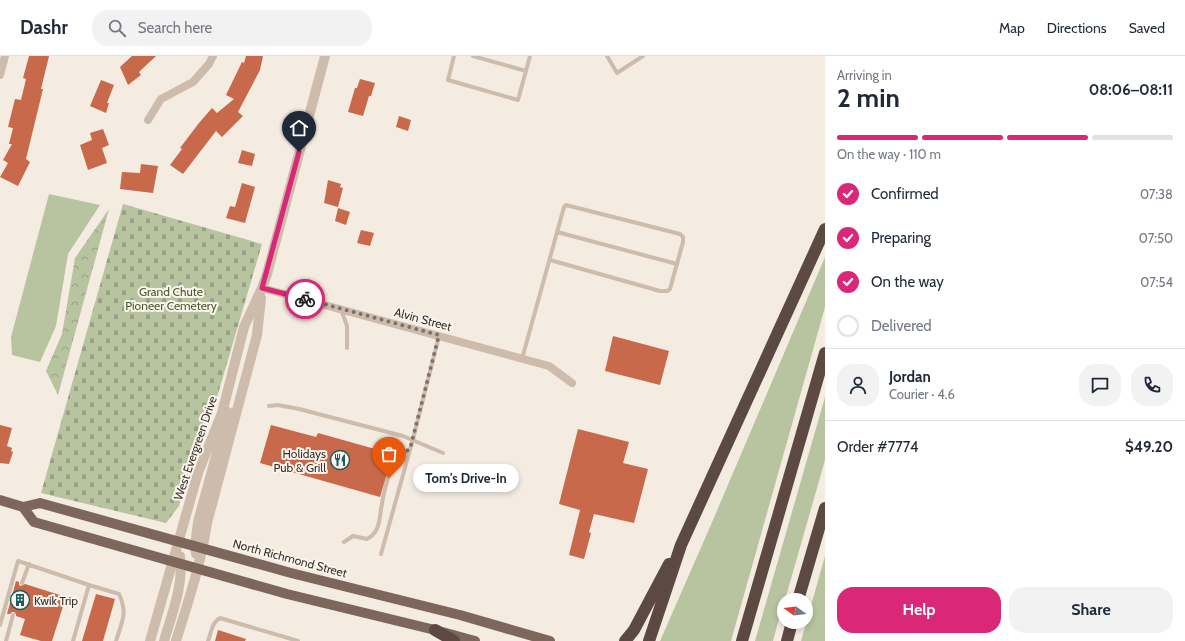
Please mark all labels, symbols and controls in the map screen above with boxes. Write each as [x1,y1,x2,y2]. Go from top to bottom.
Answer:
search box [92,10,372,46]
text: Dashr [20,16,68,39]
icon: search [106,17,128,39]
text: Search here [138,19,212,37]
text: Map [999,19,1025,37]
text: Directions [1047,19,1107,37]
text: Saved [1129,19,1165,37]
text: Arriving in [837,67,892,83]
text: 08:06–08:11 [1089,81,1173,99]
text: 2 min [837,82,900,114]
pin [282,111,316,152]
icon: home [288,117,310,139]
text: On the way · 110 m [837,146,941,162]
icon: check [837,183,859,205]
text: Confirmed [871,185,939,203]
text: 07:38 [1140,186,1173,202]
icon: check [837,227,859,249]
text: Preparing [871,229,931,247]
text: 07:50 [1139,230,1173,246]
icon: check [837,271,859,293]
text: On the way [871,273,944,291]
text: 07:54 [1140,274,1173,290]
courier [285,279,325,319]
park label: Grand Chute Pioneer Cemetery [125,284,217,313]
icon: bike [294,288,316,310]
street label: Alvin Street [393,304,453,334]
text: Delivered [871,317,932,335]
button: person [837,364,879,406]
button: chat [1079,364,1121,406]
button: phone [1131,364,1173,406]
text: Jordan [889,368,931,386]
text: Courier · 4.6 [889,386,955,402]
street label: West Evergreen Drive [170,394,220,502]
pin [372,437,406,478]
text: Order #7774 [837,438,918,456]
text: $49.20 [1125,438,1173,456]
icon: bag [378,443,400,465]
place label: Holidays Pub & Grill [274,446,326,475]
restaurant icon: Holidays Pub & Grill [329,449,351,471]
callout: Tom's Drive-In [413,464,519,492]
text: Tom's Drive-In [425,470,507,486]
street label: North Richmond Street [231,536,349,580]
button: Help [837,587,1001,633]
button: Share [1009,587,1173,633]
building icon: Kwik Trip [9,589,31,611]
place label: Kwik Trip [34,593,78,608]
north arrow [777,593,813,629]
map controls [777,593,813,629]

